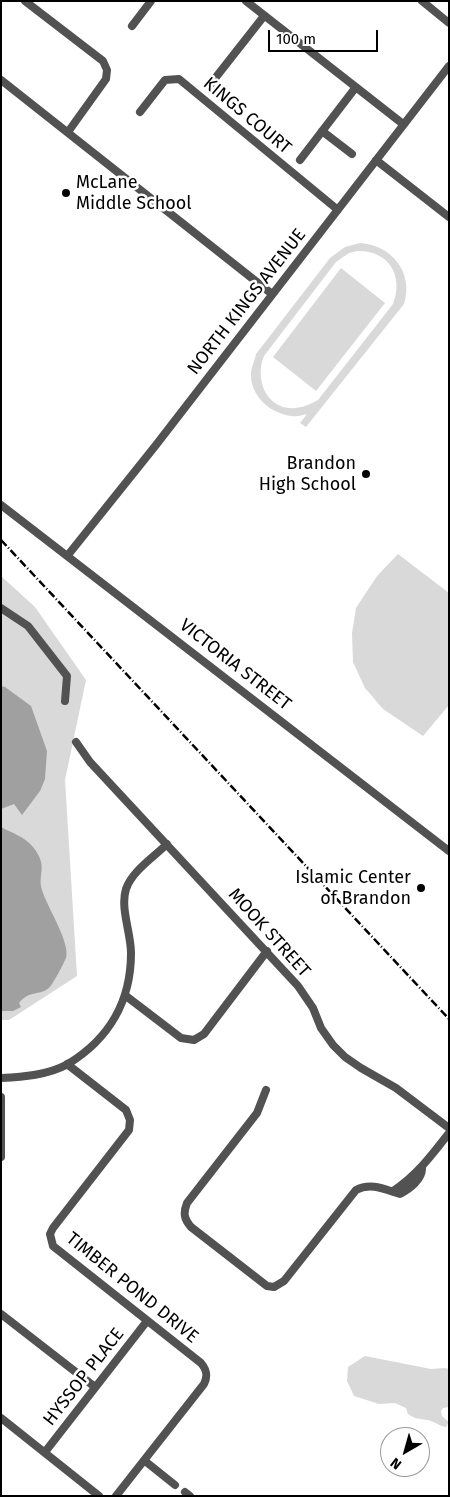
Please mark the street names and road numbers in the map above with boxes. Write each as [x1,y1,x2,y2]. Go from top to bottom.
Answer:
street label: KINGS COURT [199,73,295,159]
street label: NORTH KINGS AVENUE [183,225,311,379]
street label: VICTORIA STREET [175,615,295,715]
street label: MOOK STREET [223,884,315,982]
street label: TIMBER POND DRIVE [62,1228,202,1348]
street label: HYSSOP PLACE [39,1324,129,1430]

